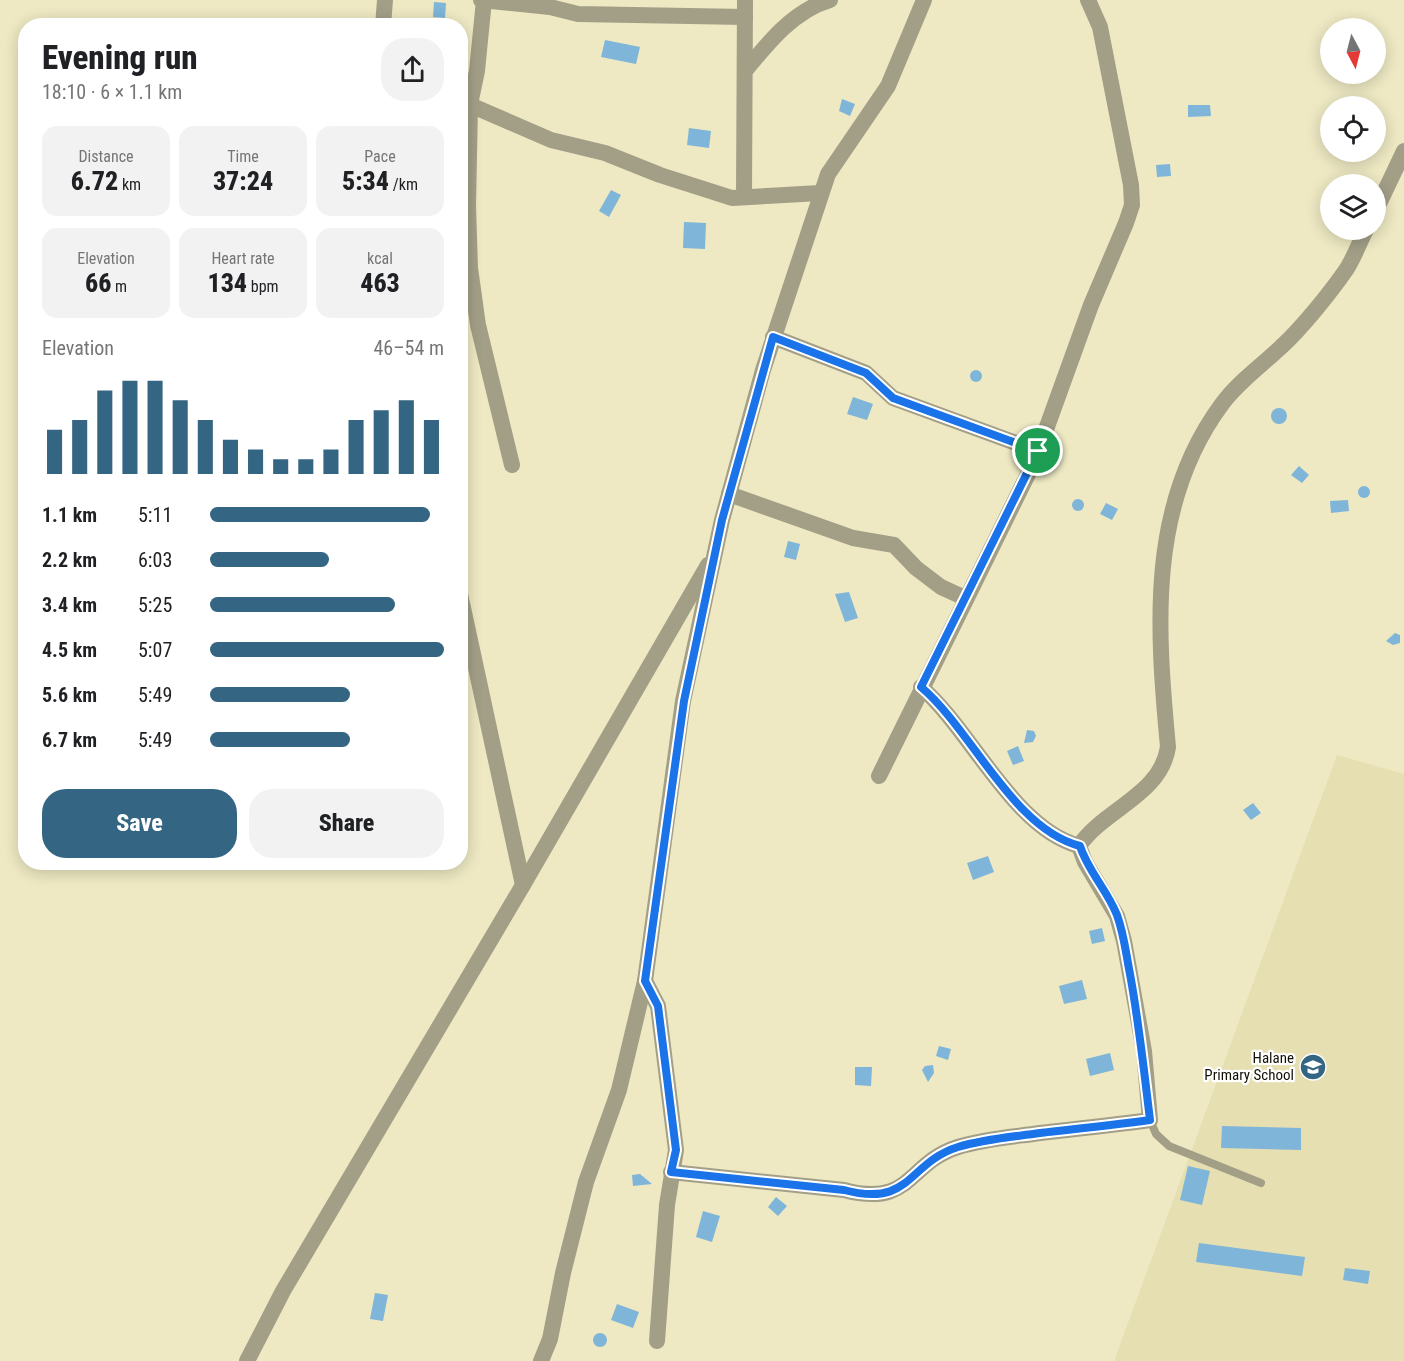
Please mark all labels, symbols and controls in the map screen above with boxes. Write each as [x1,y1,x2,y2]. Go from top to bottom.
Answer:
north arrow [1320,18,1386,84]
map controls [1320,18,1386,240]
text: Evening run [42,38,198,77]
button: share [381,38,444,101]
text: 18:10 · 6 × 1.1 km [42,80,182,104]
button: locate [1320,96,1386,162]
text: Distance [78,147,134,166]
text: Time [227,147,259,166]
text: Pace [364,147,396,166]
text: 6.72 [71,166,118,196]
text: 37:24 [213,166,273,196]
text: 5:34 [342,166,389,196]
button: layers [1320,174,1386,240]
text: km [118,175,141,194]
text: /km [389,175,418,194]
text: Elevation [77,249,135,268]
text: Heart rate [211,249,275,268]
text: kcal [367,249,393,268]
text: 66 [85,268,111,298]
text: 134 [207,268,247,298]
text: 463 [360,268,400,298]
text: m [111,277,127,296]
text: bpm [247,277,279,296]
text: Elevation [42,336,114,360]
text: 46–54 m [373,336,444,360]
pin [1012,425,1063,476]
icon: arrive [1021,434,1054,467]
text: 1.1 km [42,503,97,527]
text: 5:11 [138,503,172,527]
text: 2.2 km [42,548,97,572]
text: 6:03 [138,548,172,572]
text: 3.4 km [42,593,97,617]
text: 5:25 [138,593,172,617]
text: 4.5 km [42,638,97,662]
text: 5:07 [138,638,172,662]
text: 5.6 km [42,683,97,707]
text: 5:49 [138,683,172,707]
text: 6.7 km [42,728,97,752]
text: 5:49 [138,728,172,752]
button: Save [42,789,237,858]
button: Share [249,789,444,858]
place label: Halane Primary School [1204,1049,1294,1084]
school or university icon: Halane Primary School [1298,1052,1328,1082]

